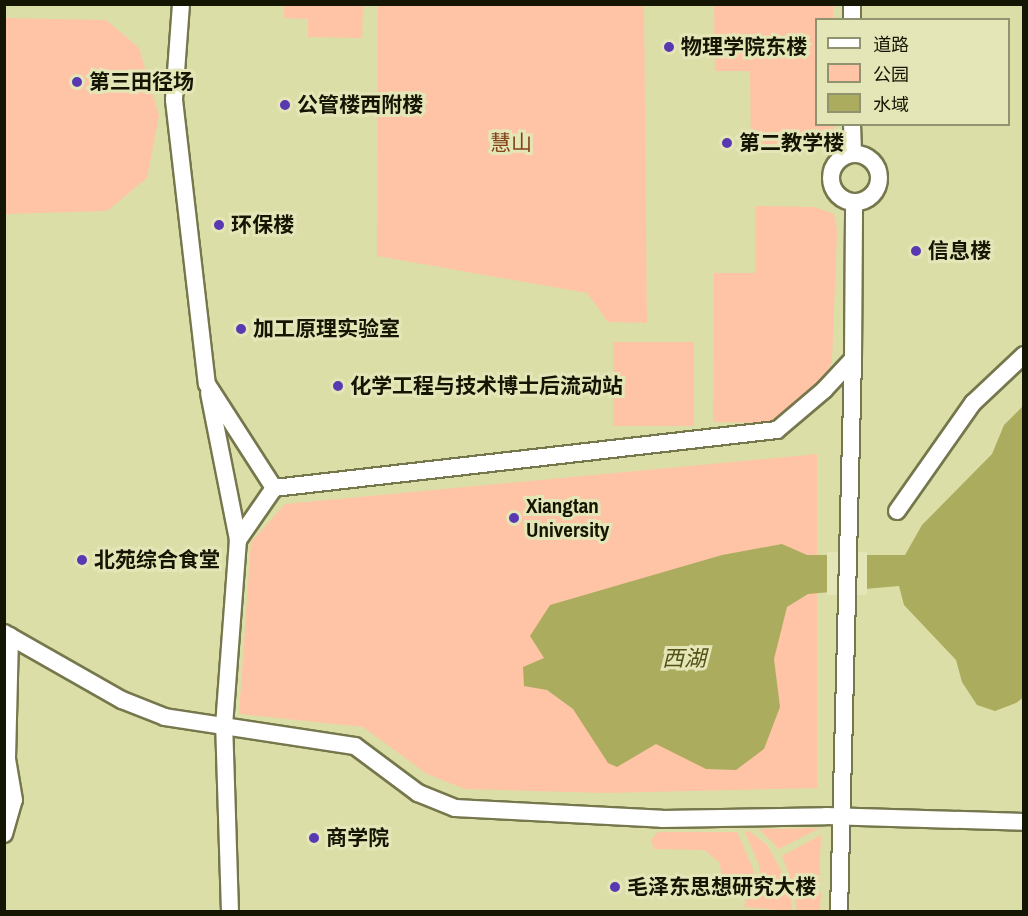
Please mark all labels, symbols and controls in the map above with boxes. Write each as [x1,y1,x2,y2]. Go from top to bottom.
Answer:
legend [815,18,1010,126]
text: 道路 [873,32,909,57]
place label: 物理学院东楼 [681,34,807,60]
marker: 物理学院东楼 [662,40,676,54]
text: 公园 [873,62,909,87]
place label: 第三田径场 [89,69,194,95]
marker: 第三田径场 [70,75,84,89]
place label: 公管楼西附楼 [297,92,423,118]
text: 水域 [873,92,909,117]
marker: 公管楼西附楼 [278,98,292,112]
park label: 慧山 [490,130,532,156]
place label: 第二教学楼 [739,130,844,156]
marker: 第二教学楼 [720,136,734,150]
place label: 环保楼 [231,212,294,238]
marker: 环保楼 [212,218,226,232]
place label: 信息楼 [928,238,991,264]
marker: 信息楼 [909,244,923,258]
place label: 加工原理实验室 [253,316,400,342]
marker: 加工原理实验室 [234,322,248,336]
place label: 化学工程与技术博士后流动站 [350,373,623,399]
marker: 化学工程与技术博士后流动站 [331,379,345,393]
place label: Xiangtan University [526,493,609,543]
marker: Xiangtan University [507,511,521,525]
place label: 北苑综合食堂 [94,547,220,573]
marker: 北苑综合食堂 [75,553,89,567]
water label: 西湖 [662,646,706,672]
place label: 商学院 [326,825,389,851]
marker: 商学院 [307,831,321,845]
place label: 毛泽东思想研究大楼 [627,874,816,900]
marker: 毛泽东思想研究大楼 [608,880,622,894]

